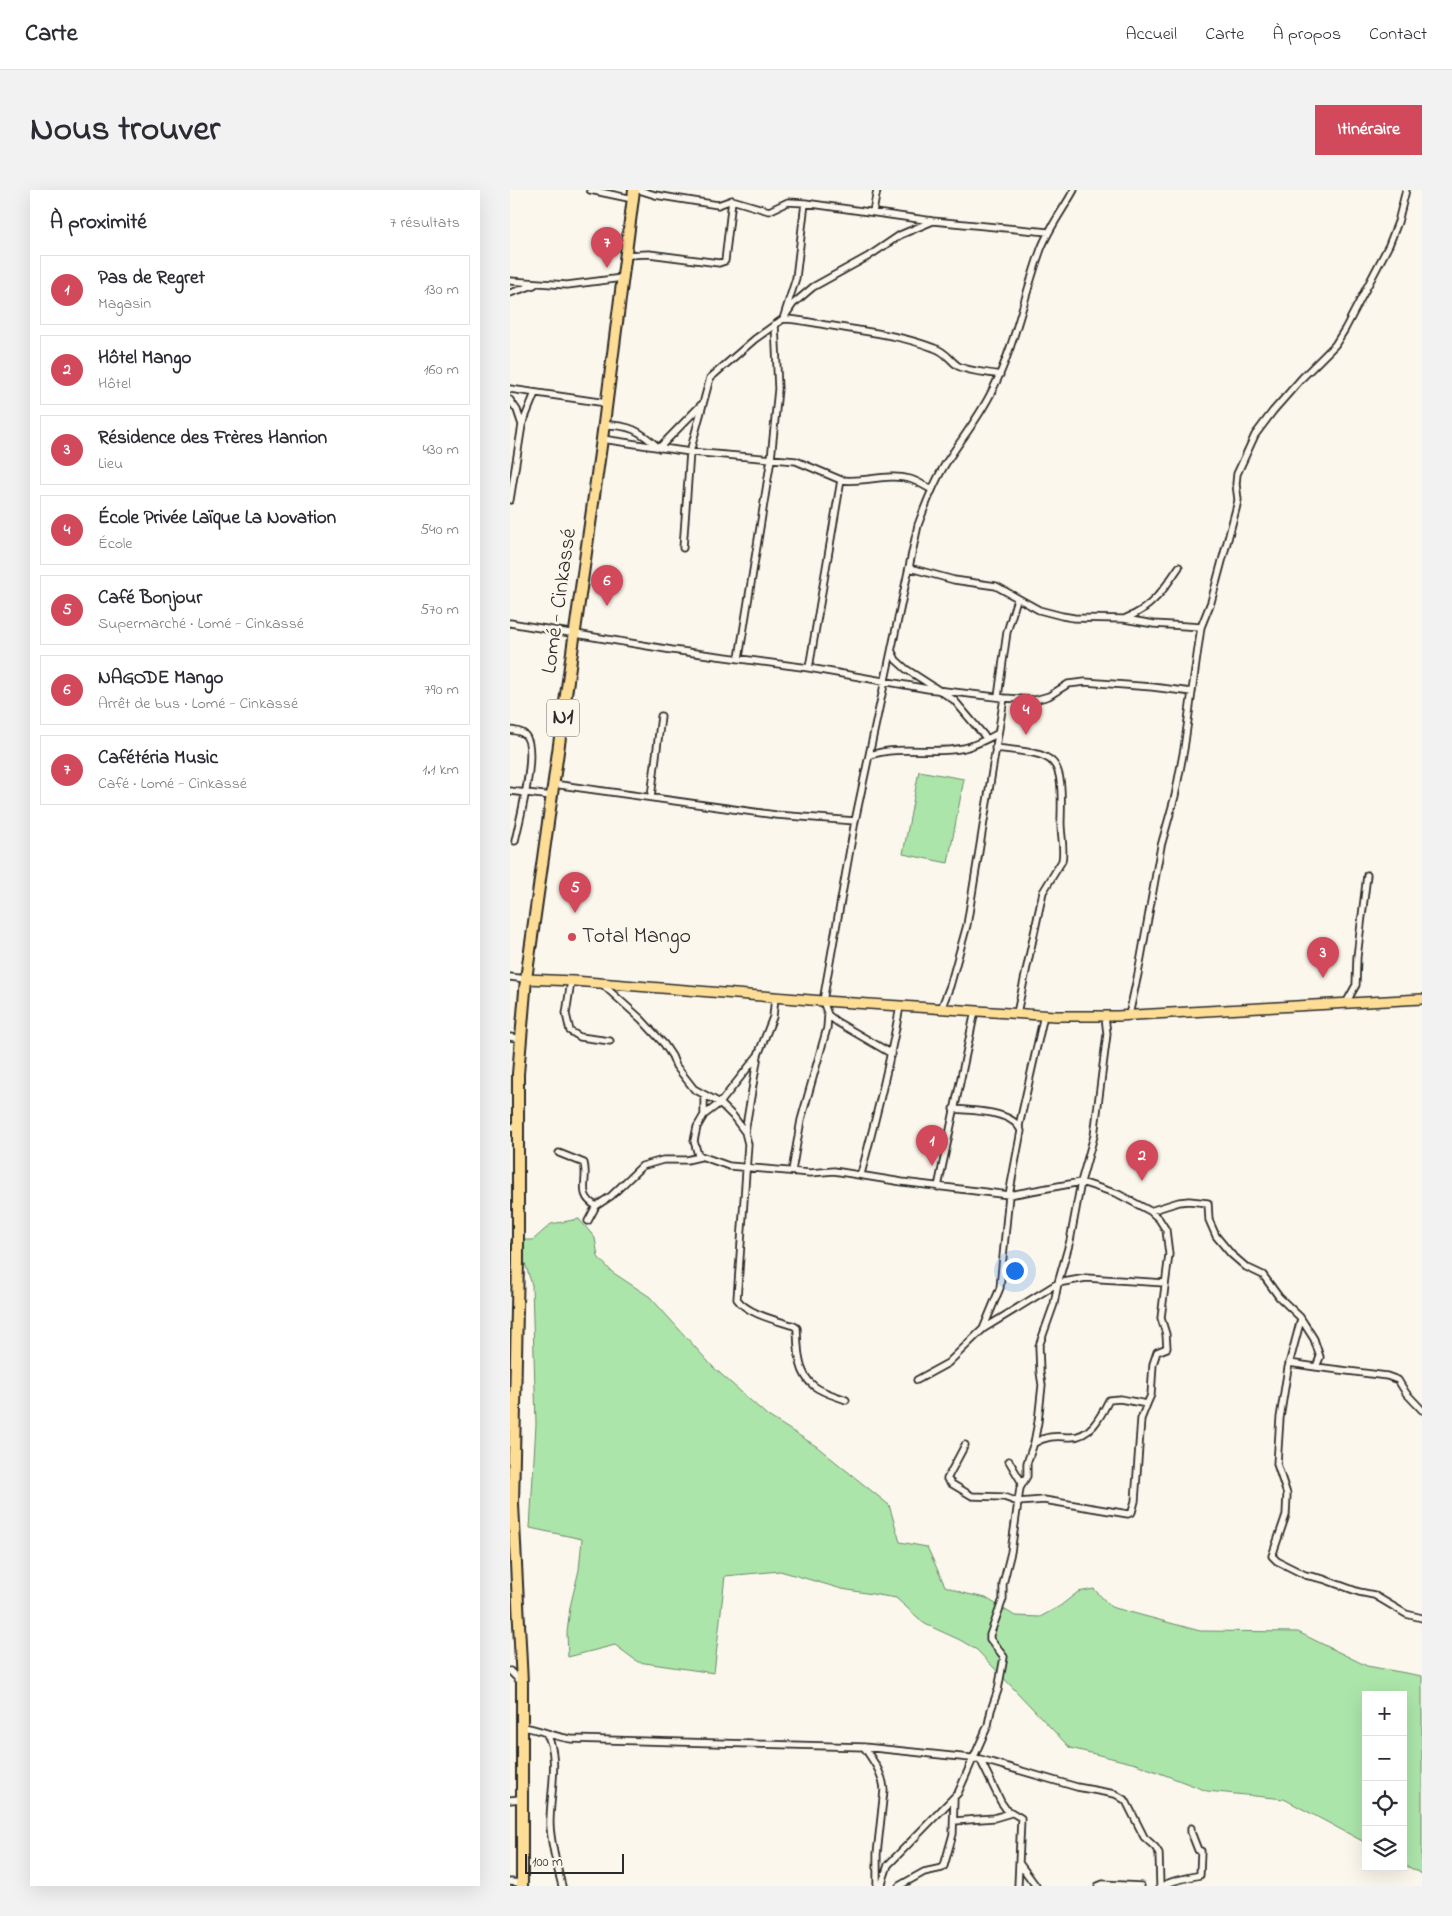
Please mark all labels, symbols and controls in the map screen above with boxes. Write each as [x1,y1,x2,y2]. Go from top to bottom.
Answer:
text: Carte [25,17,77,52]
text: Accueil [1125,22,1177,48]
text: Carte [1205,22,1244,48]
text: À propos [1272,22,1341,48]
text: Contact [1369,22,1427,48]
text: Nous trouver [30,105,220,156]
button: Itinéraire [1315,105,1422,155]
text: À proximité [50,208,147,238]
text: 7 résultats [390,211,460,235]
pin: 7 [591,227,623,268]
text: Pas de Regret [98,265,205,292]
text: 1 [64,278,70,302]
text: 130 m [424,278,459,302]
text: Magasin [98,292,151,316]
text: Hôtel Mango [98,345,191,372]
text: 2 [63,358,71,382]
text: 160 m [424,358,459,382]
text: Hôtel [98,372,131,396]
text: Résidence des Frères Hanrion [98,425,327,452]
text: 3 [64,438,70,462]
text: 430 m [422,438,459,462]
text: Lieu [98,452,123,476]
text: École Privée Laïque La Novation [98,505,336,532]
text: 4 [64,518,70,542]
text: 540 m [420,518,459,542]
street label: Lomé - Cinkassé [534,526,586,676]
text: École [98,532,133,556]
pin: 6 [591,565,623,606]
text: Café Bonjour [98,585,202,612]
text: 5 [62,598,72,622]
text: 570 m [420,598,459,622]
text: Supermarché · Lomé - Cinkassé [98,612,304,636]
text: NAGODE Mango [98,665,224,692]
text: 6 [63,678,71,702]
text: 790 m [424,678,459,702]
text: Arrêt de bus · Lomé - Cinkassé [98,692,298,716]
pin: 4 [1010,694,1042,735]
road number: N1 [547,699,579,736]
text: Cafétéria Music [98,745,218,772]
text: 7 [64,758,70,782]
text: 1.1 km [422,758,459,782]
text: Café · Lomé - Cinkassé [98,772,247,796]
pin: 5 [559,872,591,913]
place label: Total Mango [582,921,691,954]
marker: Total Mango [566,931,578,943]
pin: 3 [1307,937,1339,978]
pin: 1 [916,1125,948,1166]
pin: 2 [1126,1140,1158,1181]
your location [1002,1258,1028,1284]
map controls [1362,1691,1407,1871]
button: + [1362,1691,1407,1736]
button: − [1362,1736,1407,1781]
button: locate [1362,1781,1407,1826]
button: layers [1362,1826,1407,1871]
scale bar [525,1851,624,1874]
text: 100 m [532,1852,563,1873]

